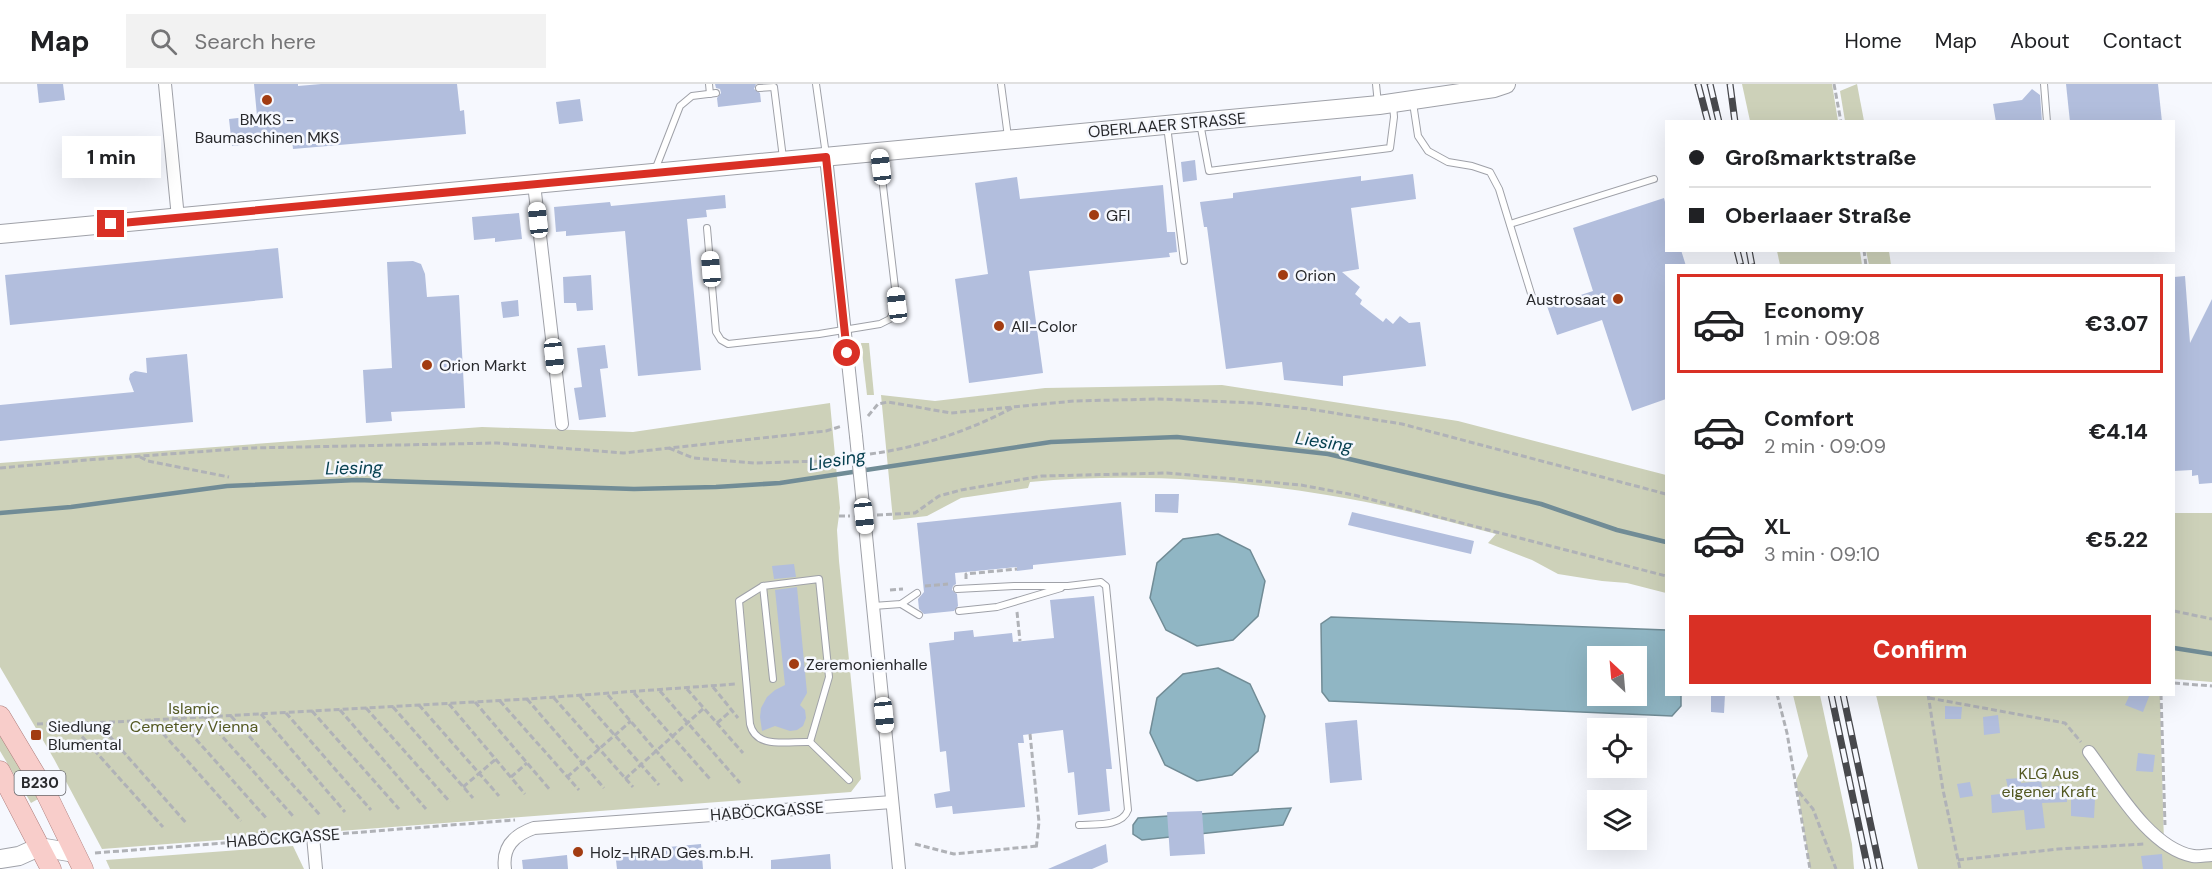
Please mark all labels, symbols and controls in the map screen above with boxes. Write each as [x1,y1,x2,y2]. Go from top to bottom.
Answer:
search box [126,14,546,68]
text: Map [30,23,90,60]
icon: search [147,25,180,58]
text: Search here [195,27,316,56]
text: Home [1844,27,1902,55]
text: Map [1935,27,1977,55]
text: About [2010,27,2070,55]
text: Contact [2103,27,2182,55]
marker: BMKS - Baumaschinen MKS [260,93,274,107]
street label: OBERLAAER STRASSE [1087,108,1247,142]
place label: BMKS - Baumaschinen MKS [195,109,339,148]
callout: 1 min [62,137,160,179]
text: Großmarktstraße [1725,143,1916,172]
text: 1 min [87,144,136,170]
car [870,148,892,186]
car [527,201,549,239]
text: Oberlaaer Straße [1725,201,1911,230]
place label: GFI [1106,205,1130,226]
marker: GFI [1087,208,1101,222]
route end [97,210,124,237]
car [700,250,722,288]
place label: Orion [1295,265,1336,286]
marker: Orion [1276,268,1290,282]
car [886,286,908,324]
place label: Austrosaat [1526,289,1606,310]
marker: Austrosaat [1611,292,1625,306]
text: Economy [1764,296,1864,325]
icon: car [1692,297,1746,351]
text: €3.07 [2085,309,2148,338]
place label: All-Color [1011,316,1077,337]
marker: All-Color [992,319,1006,333]
text: 1 min · 09:08 [1764,325,1880,351]
car [543,337,565,375]
route start [833,339,860,366]
place label: Orion Markt [439,355,527,376]
marker: Orion Markt [420,358,434,372]
text: Comfort [1764,404,1854,433]
icon: car [1692,405,1746,459]
text: €4.14 [2089,417,2148,446]
water label: Liesing [1294,426,1355,459]
text: 2 min · 09:09 [1764,433,1886,459]
water label: Liesing [807,443,868,476]
water label: Liesing [325,455,384,481]
car [853,497,875,535]
text: XL [1764,512,1791,541]
icon: car [1692,513,1746,567]
text: €5.22 [2086,525,2148,554]
text: 3 min · 09:10 [1764,541,1880,567]
button: Confirm [1689,615,2151,684]
north arrow [1587,646,1647,706]
map controls [1587,646,1647,850]
place label: Zeremonienhalle [806,654,928,675]
marker: Zeremonienhalle [787,657,801,671]
car [873,696,895,734]
park label: Islamic Cemetery Vienna [130,698,258,737]
place label: Siedlung Blumental [48,716,121,755]
button: locate [1587,718,1647,778]
marker: Siedlung Blumental [29,728,43,742]
park label: KLG Aus eigener Kraft [2002,763,2096,802]
road number: B230 [15,771,66,795]
button: layers [1587,790,1647,850]
street label: HABÖCKGASSE [709,797,825,825]
street label: HABÖCKGASSE [225,824,341,852]
place label: Holz-HRAD Ges.m.b.H. [590,842,753,863]
marker: Holz-HRAD Ges.m.b.H. [571,845,585,859]

